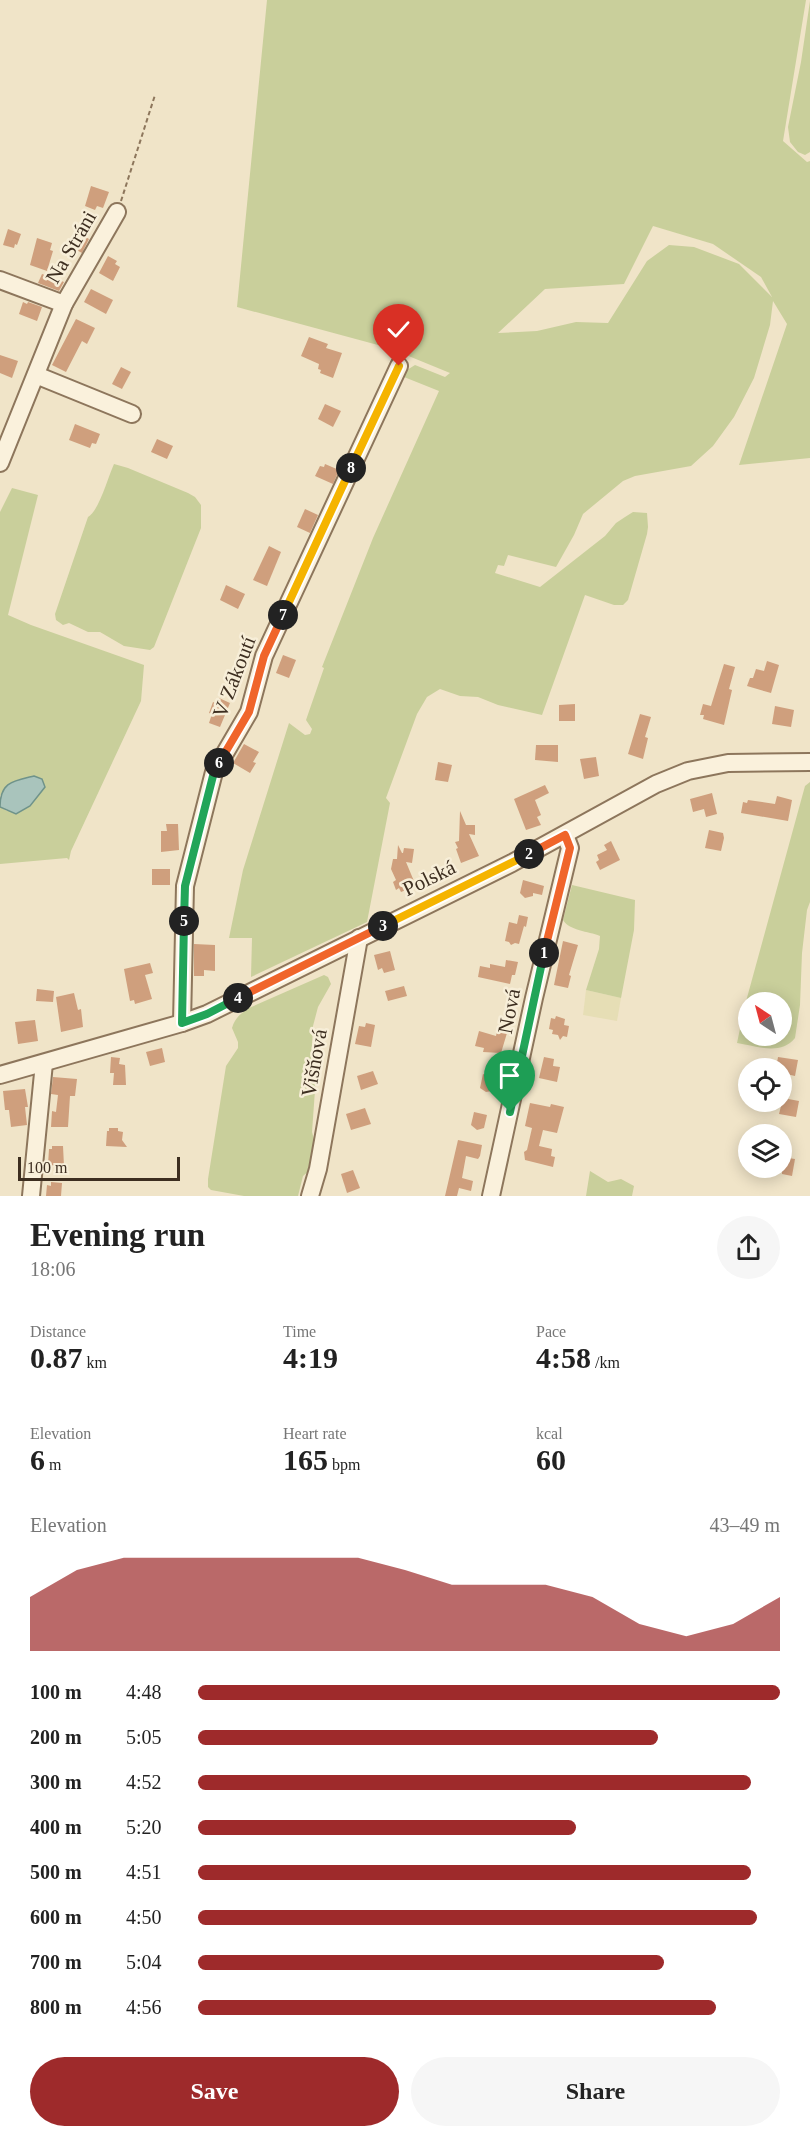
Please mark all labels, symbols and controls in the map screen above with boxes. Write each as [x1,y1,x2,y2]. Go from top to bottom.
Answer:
street label: Na Stráni [41,206,101,288]
pin [373,304,424,366]
icon: check [382,313,415,346]
pin: 8 [336,453,366,483]
text: 8 [347,459,355,476]
pin: 7 [268,600,298,630]
text: 7 [279,606,287,623]
street label: V Zákoutí [208,633,261,721]
pin: 6 [204,748,234,778]
text: 6 [215,754,223,771]
pin: 2 [514,839,544,869]
text: 2 [525,845,533,862]
street label: Polská [399,855,460,901]
pin: 5 [169,906,199,936]
pin: 3 [368,911,398,941]
text: 5 [180,912,188,929]
text: 3 [379,917,387,934]
pin: 1 [529,938,559,968]
text: 1 [540,944,548,961]
pin: 4 [223,983,253,1013]
street label: Nová [493,986,525,1036]
text: 4 [234,989,242,1006]
north arrow [738,992,792,1046]
map controls [738,992,792,1178]
street label: Višňová [296,1026,332,1099]
pin [484,1050,535,1112]
button: locate [738,1058,792,1112]
icon: arrive [493,1059,526,1092]
button: layers [738,1124,792,1178]
scale bar [18,1154,180,1182]
text: 100 m [27,1159,67,1176]
button: share [717,1216,780,1279]
text: Evening run [30,1217,205,1253]
text: 18:06 [30,1258,76,1280]
text: Distance [30,1323,86,1340]
text: Time [283,1323,316,1340]
text: Pace [536,1323,566,1340]
text: 0.87 [30,1341,83,1374]
text: 4:19 [283,1341,338,1374]
text: 4:58 [536,1341,591,1374]
text: km [83,1354,107,1371]
text: /km [591,1354,620,1371]
text: Elevation [30,1425,91,1442]
text: Heart rate [283,1425,347,1442]
text: kcal [536,1425,563,1442]
text: 6 [30,1443,45,1476]
text: 165 [283,1443,328,1476]
text: 60 [536,1443,566,1476]
text: m [45,1456,61,1473]
text: bpm [328,1456,360,1473]
text: Elevation [30,1514,107,1536]
text: 43–49 m [709,1514,780,1536]
text: 100 m [30,1681,82,1703]
text: 4:48 [126,1681,162,1703]
text: 200 m [30,1726,82,1748]
text: 5:05 [126,1726,162,1748]
text: 300 m [30,1771,82,1793]
text: 4:52 [126,1771,162,1793]
text: 400 m [30,1816,82,1838]
text: 5:20 [126,1816,162,1838]
text: 500 m [30,1861,82,1883]
text: 4:51 [126,1861,162,1883]
text: 600 m [30,1906,82,1928]
text: 4:50 [126,1906,162,1928]
text: 700 m [30,1951,82,1973]
text: 5:04 [126,1951,162,1973]
text: 800 m [30,1996,82,2018]
text: 4:56 [126,1996,162,2018]
button: Save [30,2057,399,2126]
button: Share [411,2057,780,2126]

